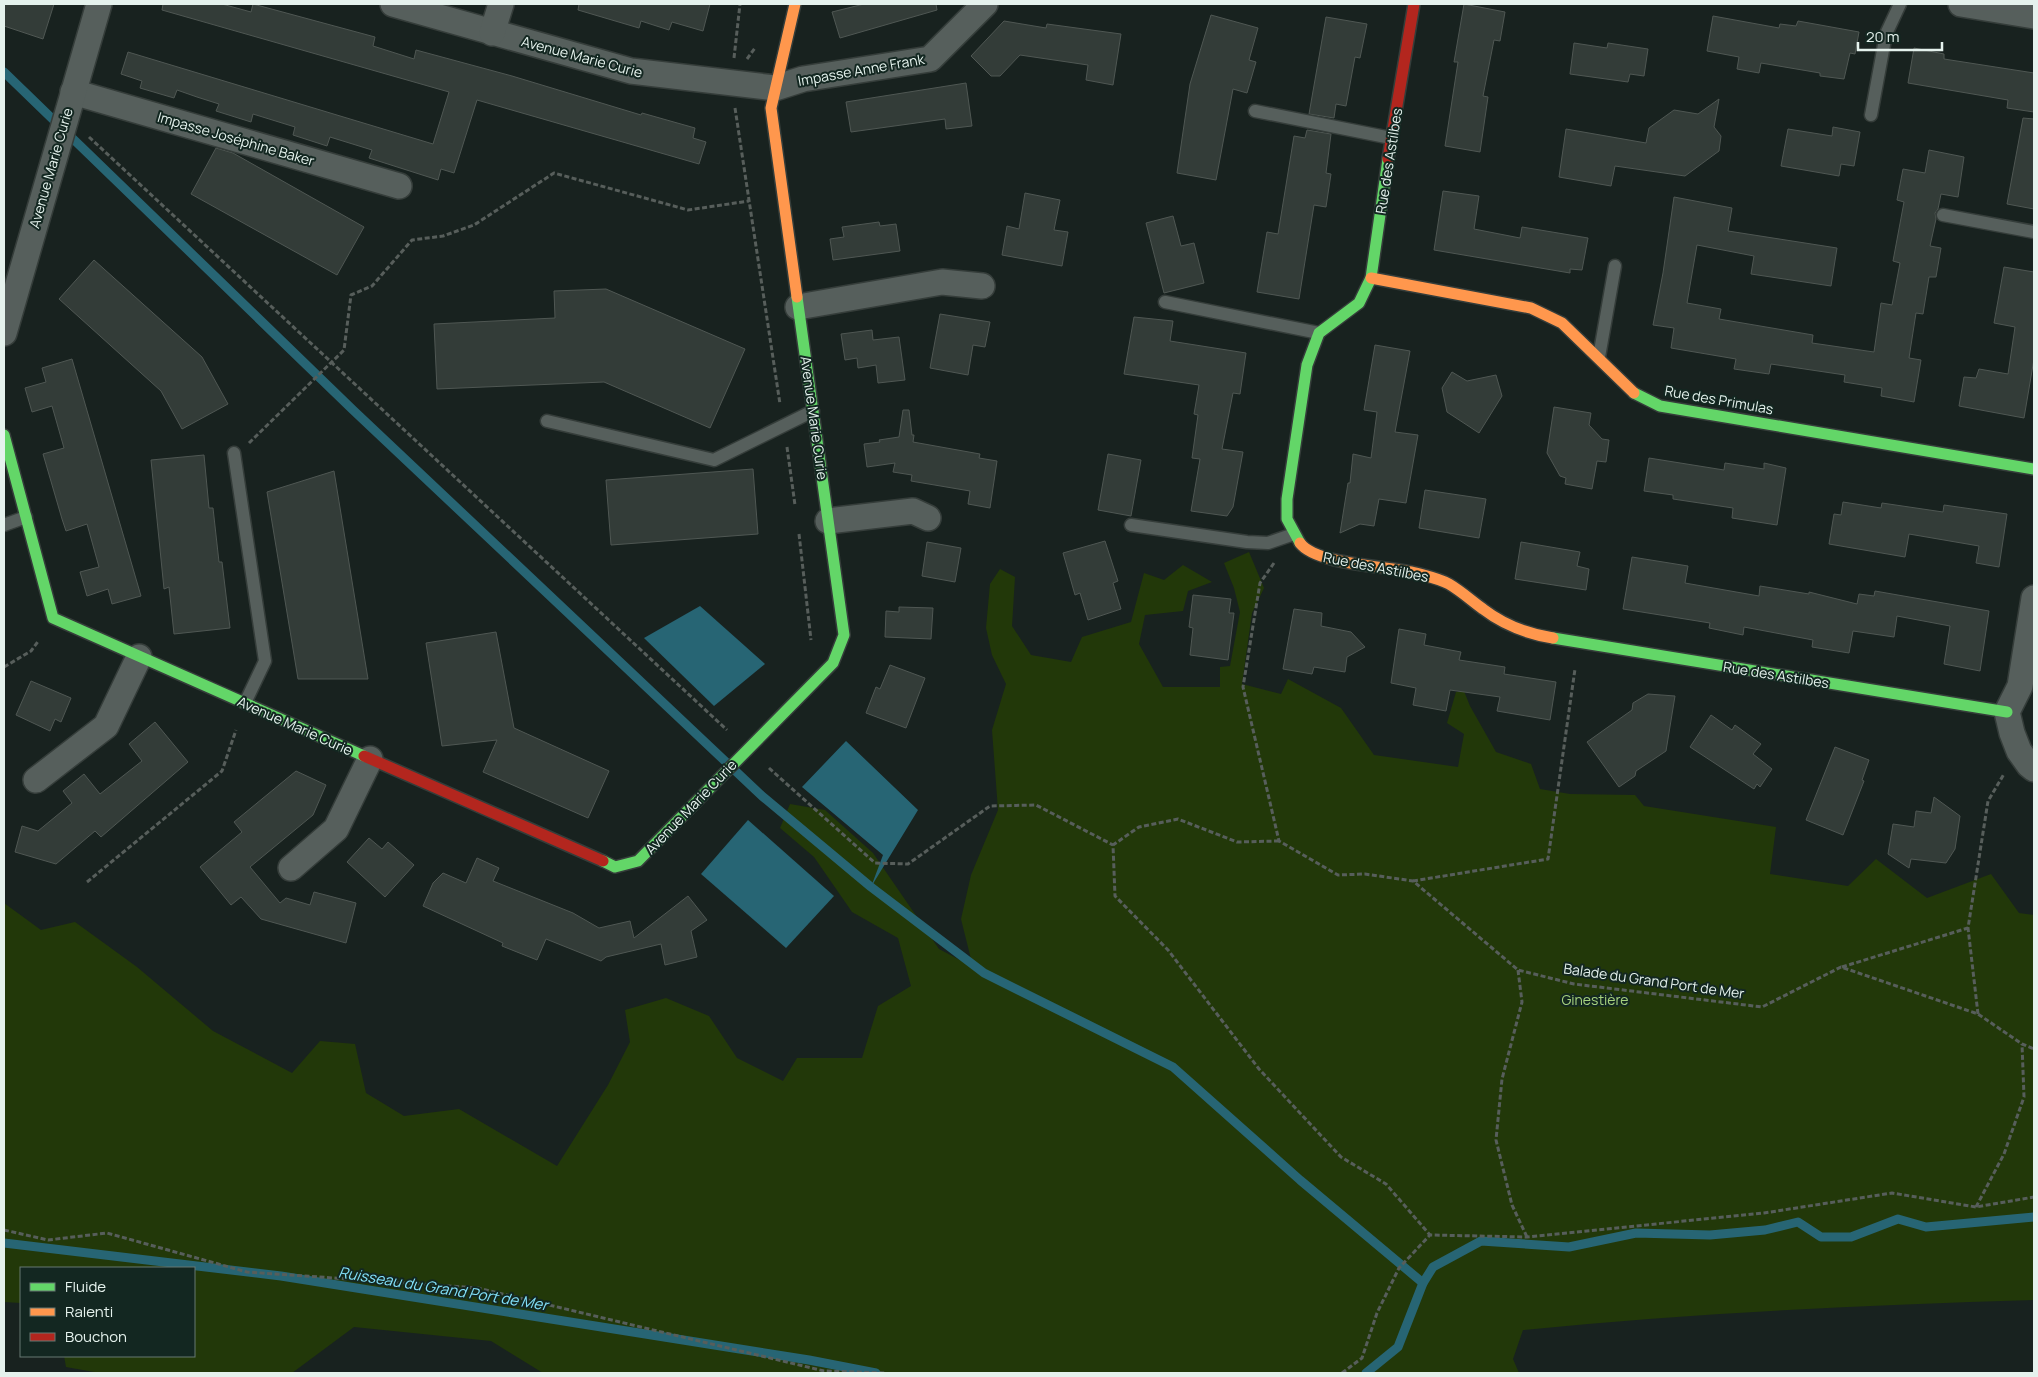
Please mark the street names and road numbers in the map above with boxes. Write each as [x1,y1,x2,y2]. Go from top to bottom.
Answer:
street label: Avenue Marie Curie [520,31,645,82]
street label: Impasse Anne Frank [796,49,927,90]
street label: Avenue Marie Curie [24,105,77,230]
street label: Impasse Joséphine Baker [155,107,317,170]
street label: Rue des Astilbes [1371,107,1406,215]
street label: Avenue Marie Curie [796,355,833,481]
street label: Rue des Primulas [1663,381,1775,418]
street label: Rue des Astilbes [1322,547,1430,586]
street label: Rue des Astilbes [1722,657,1830,692]
street label: Avenue Marie Curie [235,692,356,760]
street label: Avenue Marie Curie [641,755,741,858]
street label: Balade du Grand Port de Mer [1562,958,1746,1003]

